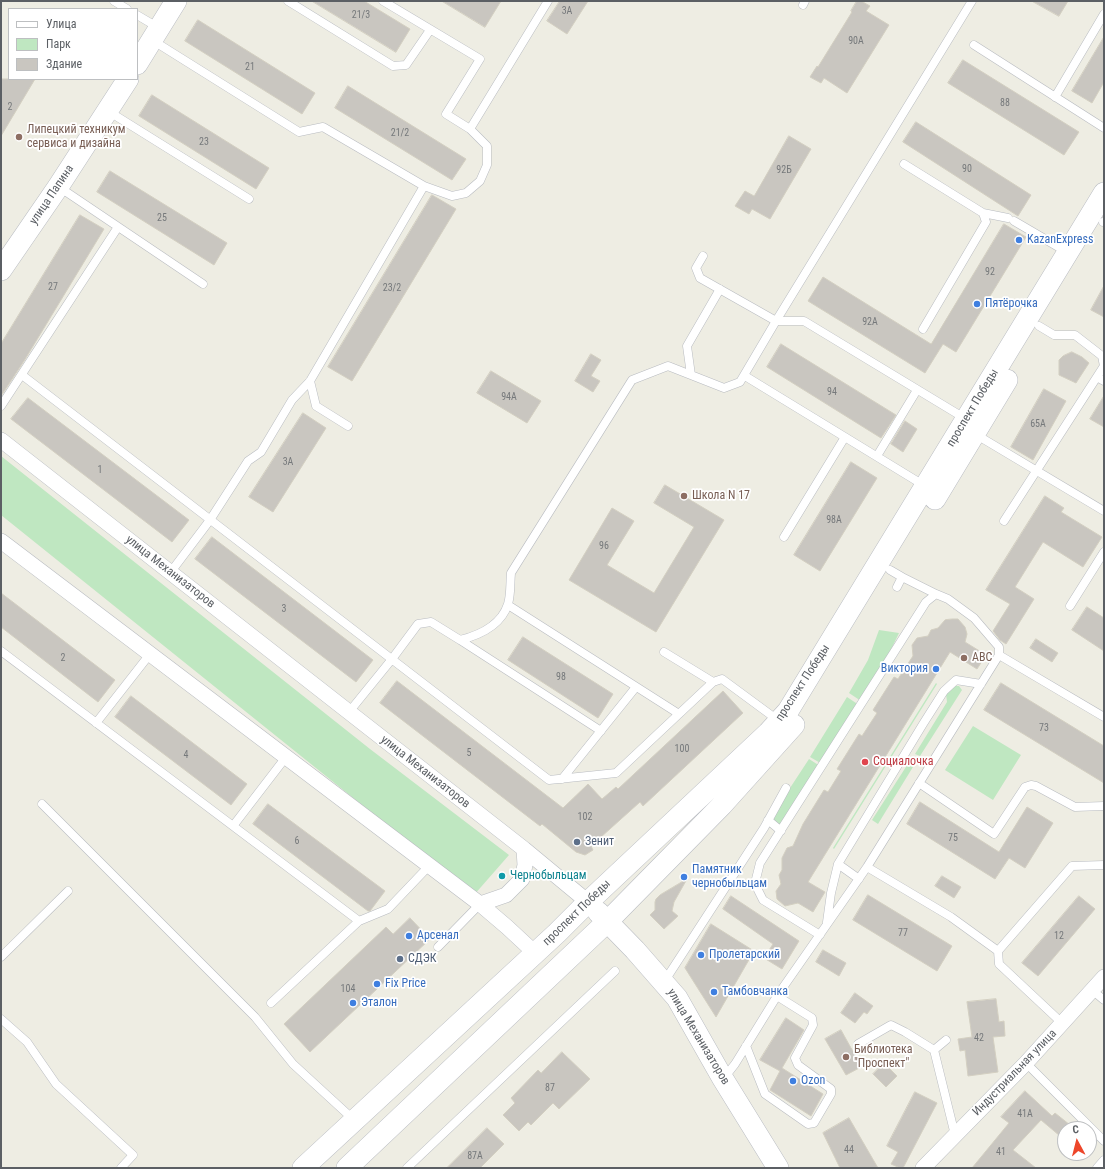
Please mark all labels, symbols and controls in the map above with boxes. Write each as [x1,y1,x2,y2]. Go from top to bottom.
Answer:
house number: 3А [562,5,572,17]
legend [8,8,138,80]
house number: 21/3 [352,9,370,21]
text: Улица [46,17,76,31]
house number: 90А [848,35,864,47]
text: Парк [46,37,71,51]
text: Здание [46,57,82,71]
house number: 21 [245,61,255,73]
house number: 88 [1000,97,1010,109]
house number: 2 [8,101,12,113]
place label: Липецкий техникум сервиса и дизайна [27,123,126,151]
house number: 21/2 [391,127,409,139]
marker: Липецкий техникум сервиса и дизайна [14,132,24,142]
house number: 23 [199,136,209,148]
street label: улица Папина [27,162,77,228]
house number: 90 [962,163,972,175]
house number: 92Б [776,164,792,176]
house number: 25 [157,212,167,224]
place label: KazanExpress [1027,233,1093,247]
marker: KazanExpress [1014,235,1024,245]
house number: 92 [985,266,995,278]
house number: 27 [48,281,58,293]
house number: 23/2 [383,282,401,294]
place label: Пятёрочка [985,297,1038,311]
marker: Пятёрочка [972,299,982,309]
house number: 92А [862,316,878,328]
street label: проспект Победы [944,366,1002,450]
house number: 94 [827,386,837,398]
house number: 94А [501,391,517,403]
house number: 65А [1030,418,1046,430]
house number: 3А [283,456,293,468]
house number: 1 [98,464,102,476]
place label: Школа N 17 [692,489,750,503]
marker: Школа N 17 [679,491,689,501]
house number: 98А [826,514,842,526]
street label: улица Механизаторов [122,533,218,611]
house number: 96 [599,540,609,552]
house number: 3 [282,603,286,615]
street label: проспект Победы [773,642,833,724]
place label: АВС [972,651,992,665]
house number: 2 [61,652,65,664]
marker: АВС [959,653,969,663]
place label: Виктория [881,662,928,676]
marker: Виктория [931,664,941,674]
house number: 98 [556,671,566,683]
house number: 73 [1039,722,1049,734]
street label: улица Механизаторов [377,733,473,811]
house number: 100 [675,743,689,755]
house number: 5 [467,747,471,759]
house number: 4 [184,749,188,761]
place label: Социалочка [873,755,933,769]
marker: Социалочка [860,757,870,767]
house number: 102 [578,811,592,823]
house number: 75 [948,832,958,844]
house number: 6 [295,835,299,847]
place label: Зенит [585,835,614,849]
marker: Зенит [572,837,582,847]
place label: Памятник чернобыльцам [692,863,767,891]
place label: Чернобыльцам [510,869,587,883]
marker: Чернобыльцам [497,871,507,881]
marker: Памятник чернобыльцам [679,872,689,882]
street label: проспект Победы [540,877,614,949]
house number: 77 [898,927,908,939]
place label: Арсенал [417,929,459,943]
house number: 12 [1054,930,1064,942]
marker: Арсенал [404,931,414,941]
place label: Пролетарский [709,948,780,962]
marker: Пролетарский [696,950,706,960]
place label: СДЭК [408,952,437,966]
marker: СДЭК [395,954,405,964]
place label: Fix Price [385,977,426,991]
marker: Fix Price [372,979,382,989]
house number: 104 [341,983,355,995]
place label: Тамбовчанка [722,985,788,999]
street label: улица Механизаторов [664,986,732,1088]
marker: Тамбовчанка [709,987,719,997]
place label: Эталон [361,996,397,1010]
marker: Эталон [348,998,358,1008]
street label: Индустриальная улица [970,1027,1060,1119]
house number: 42 [974,1032,984,1044]
place label: Библиотека "Проспект" [854,1043,912,1071]
marker: Библиотека "Проспект" [841,1052,851,1062]
place label: Ozon [801,1074,825,1088]
marker: Ozon [788,1076,798,1086]
house number: 87 [545,1082,555,1094]
house number: 41А [1017,1108,1033,1120]
north arrow [1057,1121,1097,1161]
text: С [1072,1123,1080,1136]
house number: 44 [844,1144,854,1156]
house number: 41 [996,1146,1006,1158]
house number: 87А [467,1150,483,1162]

